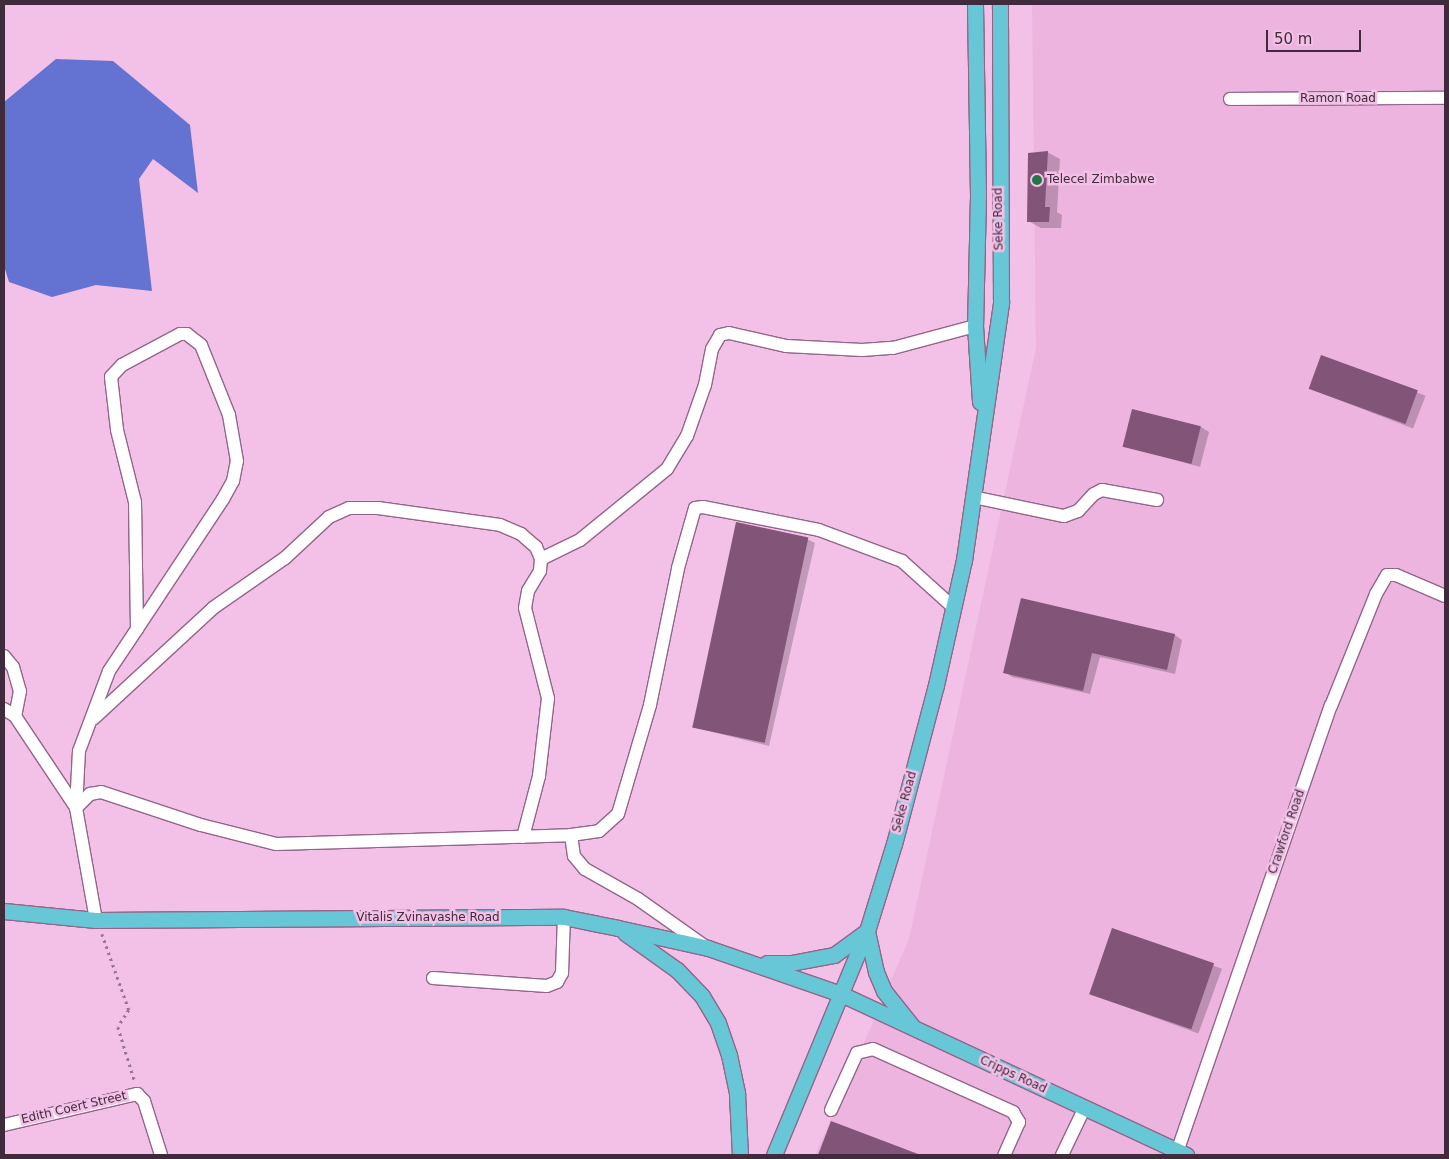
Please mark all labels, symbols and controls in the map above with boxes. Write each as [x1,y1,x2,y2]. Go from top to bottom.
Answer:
scale bar [1269,20,1364,52]
text: 50 m [1274,30,1312,48]
street label: Ramon Road [1300,92,1376,106]
place label: Telecel Zimbabwe [1047,173,1155,187]
marker: Telecel Zimbabwe [1031,174,1043,186]
street label: Seke Road [991,187,1007,251]
street label: Seke Road [890,770,920,834]
street label: Crawford Road [1266,788,1308,876]
street label: Vitalis Zvinavashe Road [356,911,500,925]
street label: Cripps Road [977,1053,1049,1097]
street label: Edith Coert Street [20,1089,128,1127]

